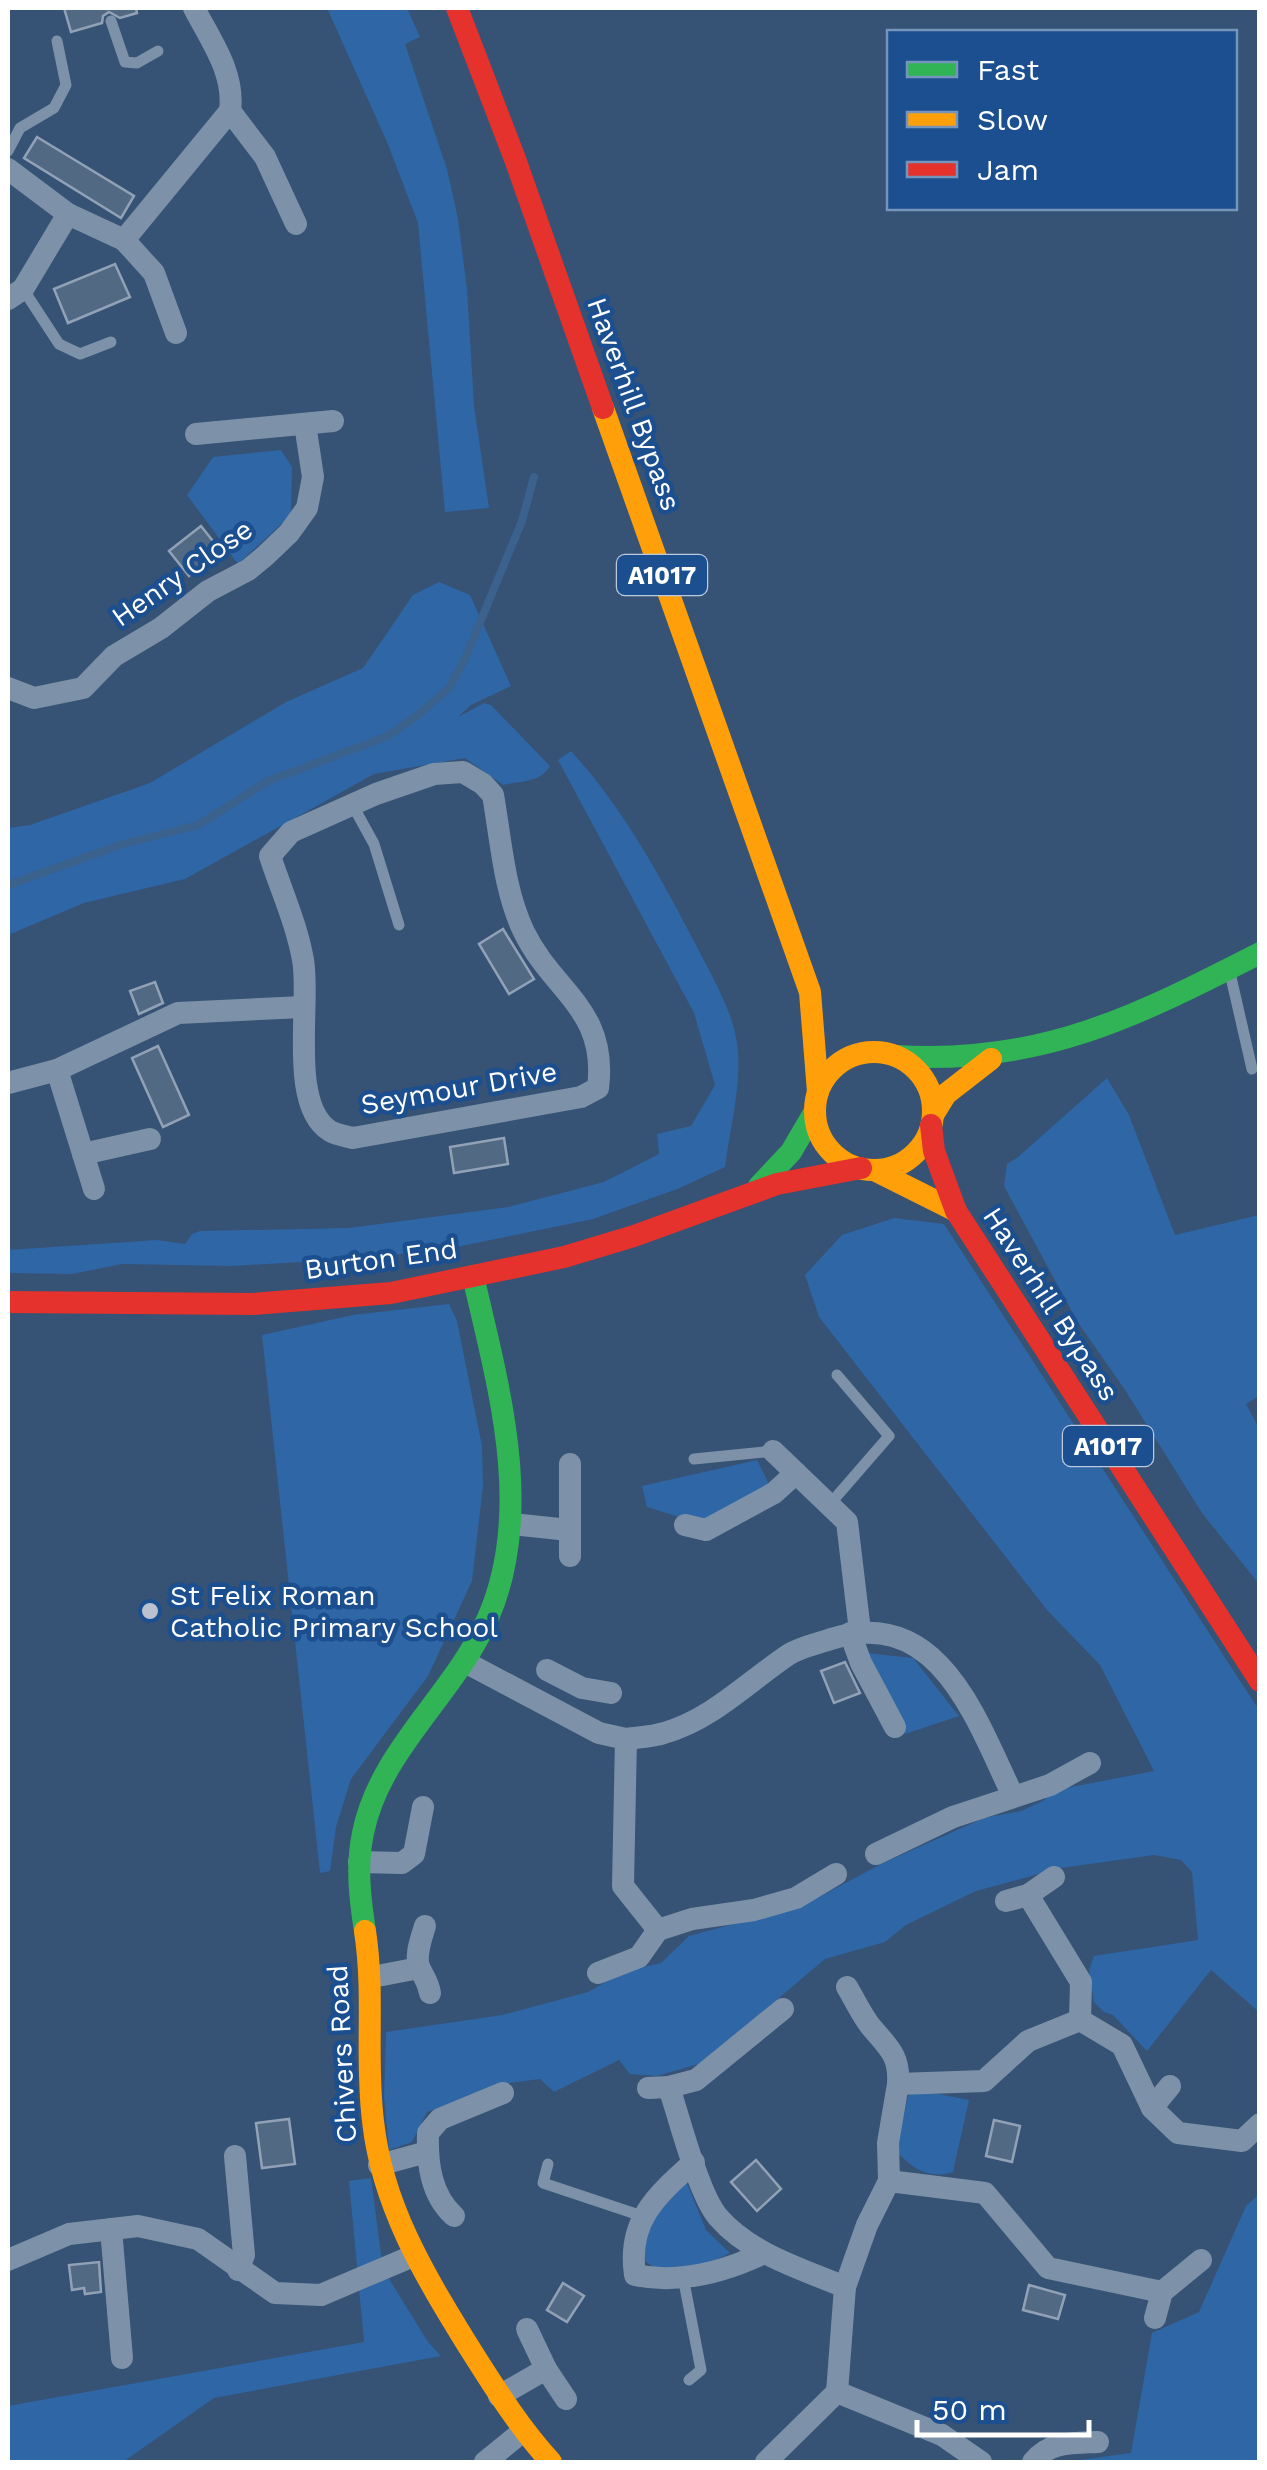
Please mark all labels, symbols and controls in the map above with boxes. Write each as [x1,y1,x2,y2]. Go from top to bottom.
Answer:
legend [887,30,1237,210]
text: Fast [977,52,1040,87]
text: Slow [977,102,1048,137]
text: Jam [977,152,1039,187]
street label: Haverhill Bypass [580,293,688,515]
street label: Henry Close [105,512,259,634]
road number: A1017 [617,555,707,595]
street label: Seymour Drive [358,1055,560,1121]
street label: Haverhill Bypass [976,1201,1126,1407]
street label: Burton End [302,1232,460,1286]
road number: A1017 [1063,1426,1153,1466]
place label: St Felix Roman Catholic Primary School [170,1579,498,1644]
marker: St Felix Roman Catholic Primary School [139,1600,161,1622]
street label: Chivers Road [321,1964,363,2144]
scale bar [917,2375,1090,2437]
text: 50 m [932,2392,1007,2427]

